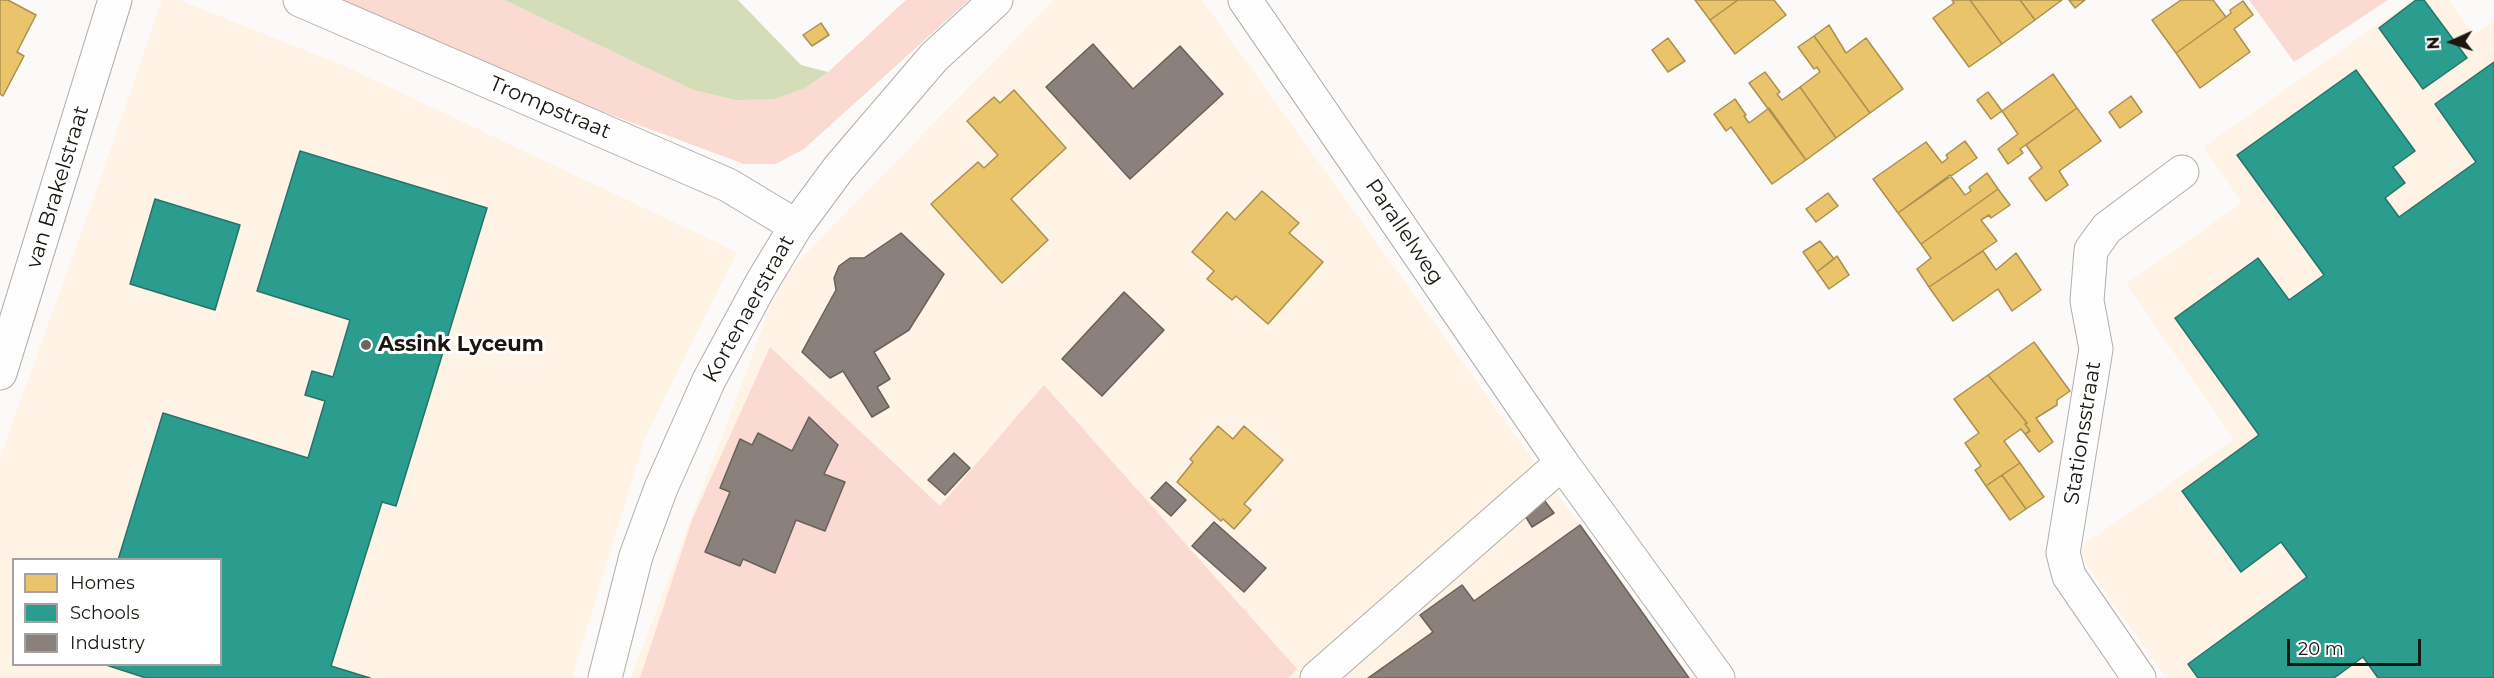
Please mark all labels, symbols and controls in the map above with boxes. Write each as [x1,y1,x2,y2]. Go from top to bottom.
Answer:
north arrow [2422,12,2482,72]
text: N [2424,36,2443,50]
street label: Trompstraat [486,71,614,145]
street label: van Brakelstraat [21,103,95,271]
street label: Parallelweg [1359,174,1449,290]
street label: Kortenaerstraat [698,231,800,387]
place label: Assink Lyceum [378,332,544,358]
marker: Assink Lyceum [359,338,373,352]
street label: Stationsstraat [2059,359,2107,507]
legend [12,558,222,666]
text: Homes [70,572,135,594]
text: Schools [70,602,139,624]
scale bar [2290,627,2424,665]
text: Industry [70,632,145,654]
text: 20 m [2298,638,2344,660]

